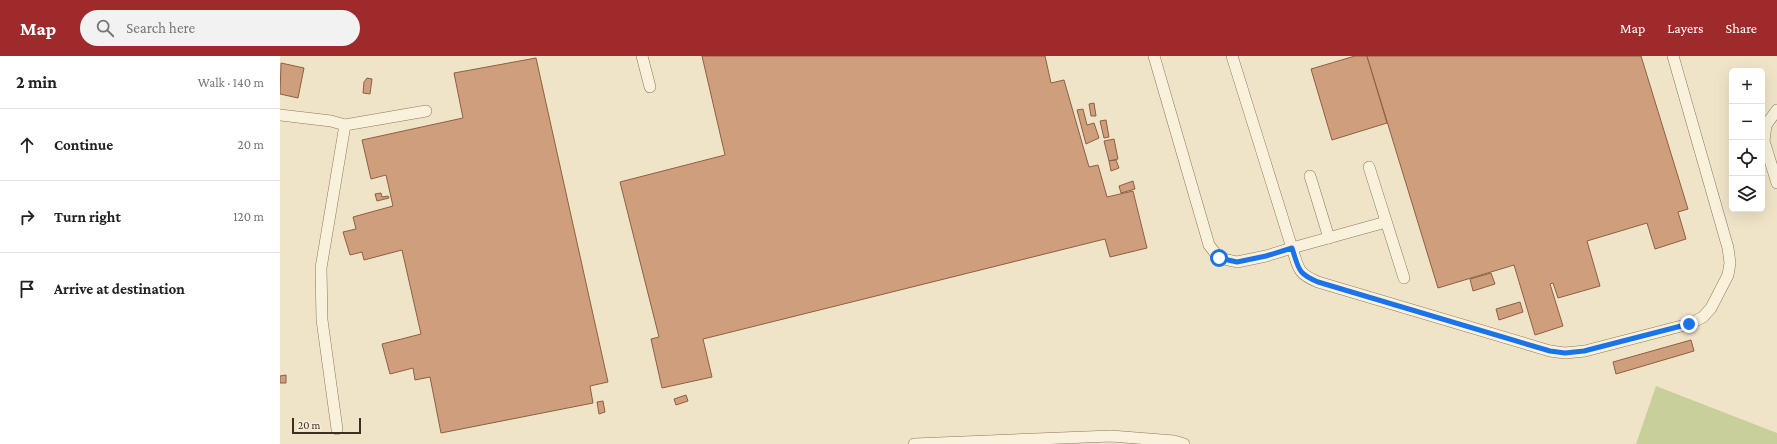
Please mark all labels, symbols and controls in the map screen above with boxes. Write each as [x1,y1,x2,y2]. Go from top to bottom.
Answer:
search box [80,10,360,46]
icon: search [94,17,116,39]
text: Map [20,18,56,39]
text: Search here [126,20,195,36]
text: Map [1620,20,1645,36]
text: Layers [1667,20,1704,36]
text: Share [1726,20,1757,36]
map controls [1729,68,1765,212]
button: + [1729,68,1765,104]
text: 2 min [16,73,57,92]
text: Walk · 140 m [198,75,264,90]
button: − [1729,104,1765,140]
icon: ahead [16,134,38,156]
text: Continue [54,137,113,153]
text: 20 m [238,137,264,152]
button: locate [1729,140,1765,176]
button: layers [1729,176,1765,212]
icon: right [16,206,38,228]
text: Turn right [54,209,121,225]
text: 120 m [233,209,264,224]
route start [1210,249,1228,267]
icon: arrive [16,278,38,300]
text: Arrive at destination [54,281,185,297]
route end [1680,315,1698,333]
scale bar [292,416,361,435]
text: 20 m [298,419,320,431]

